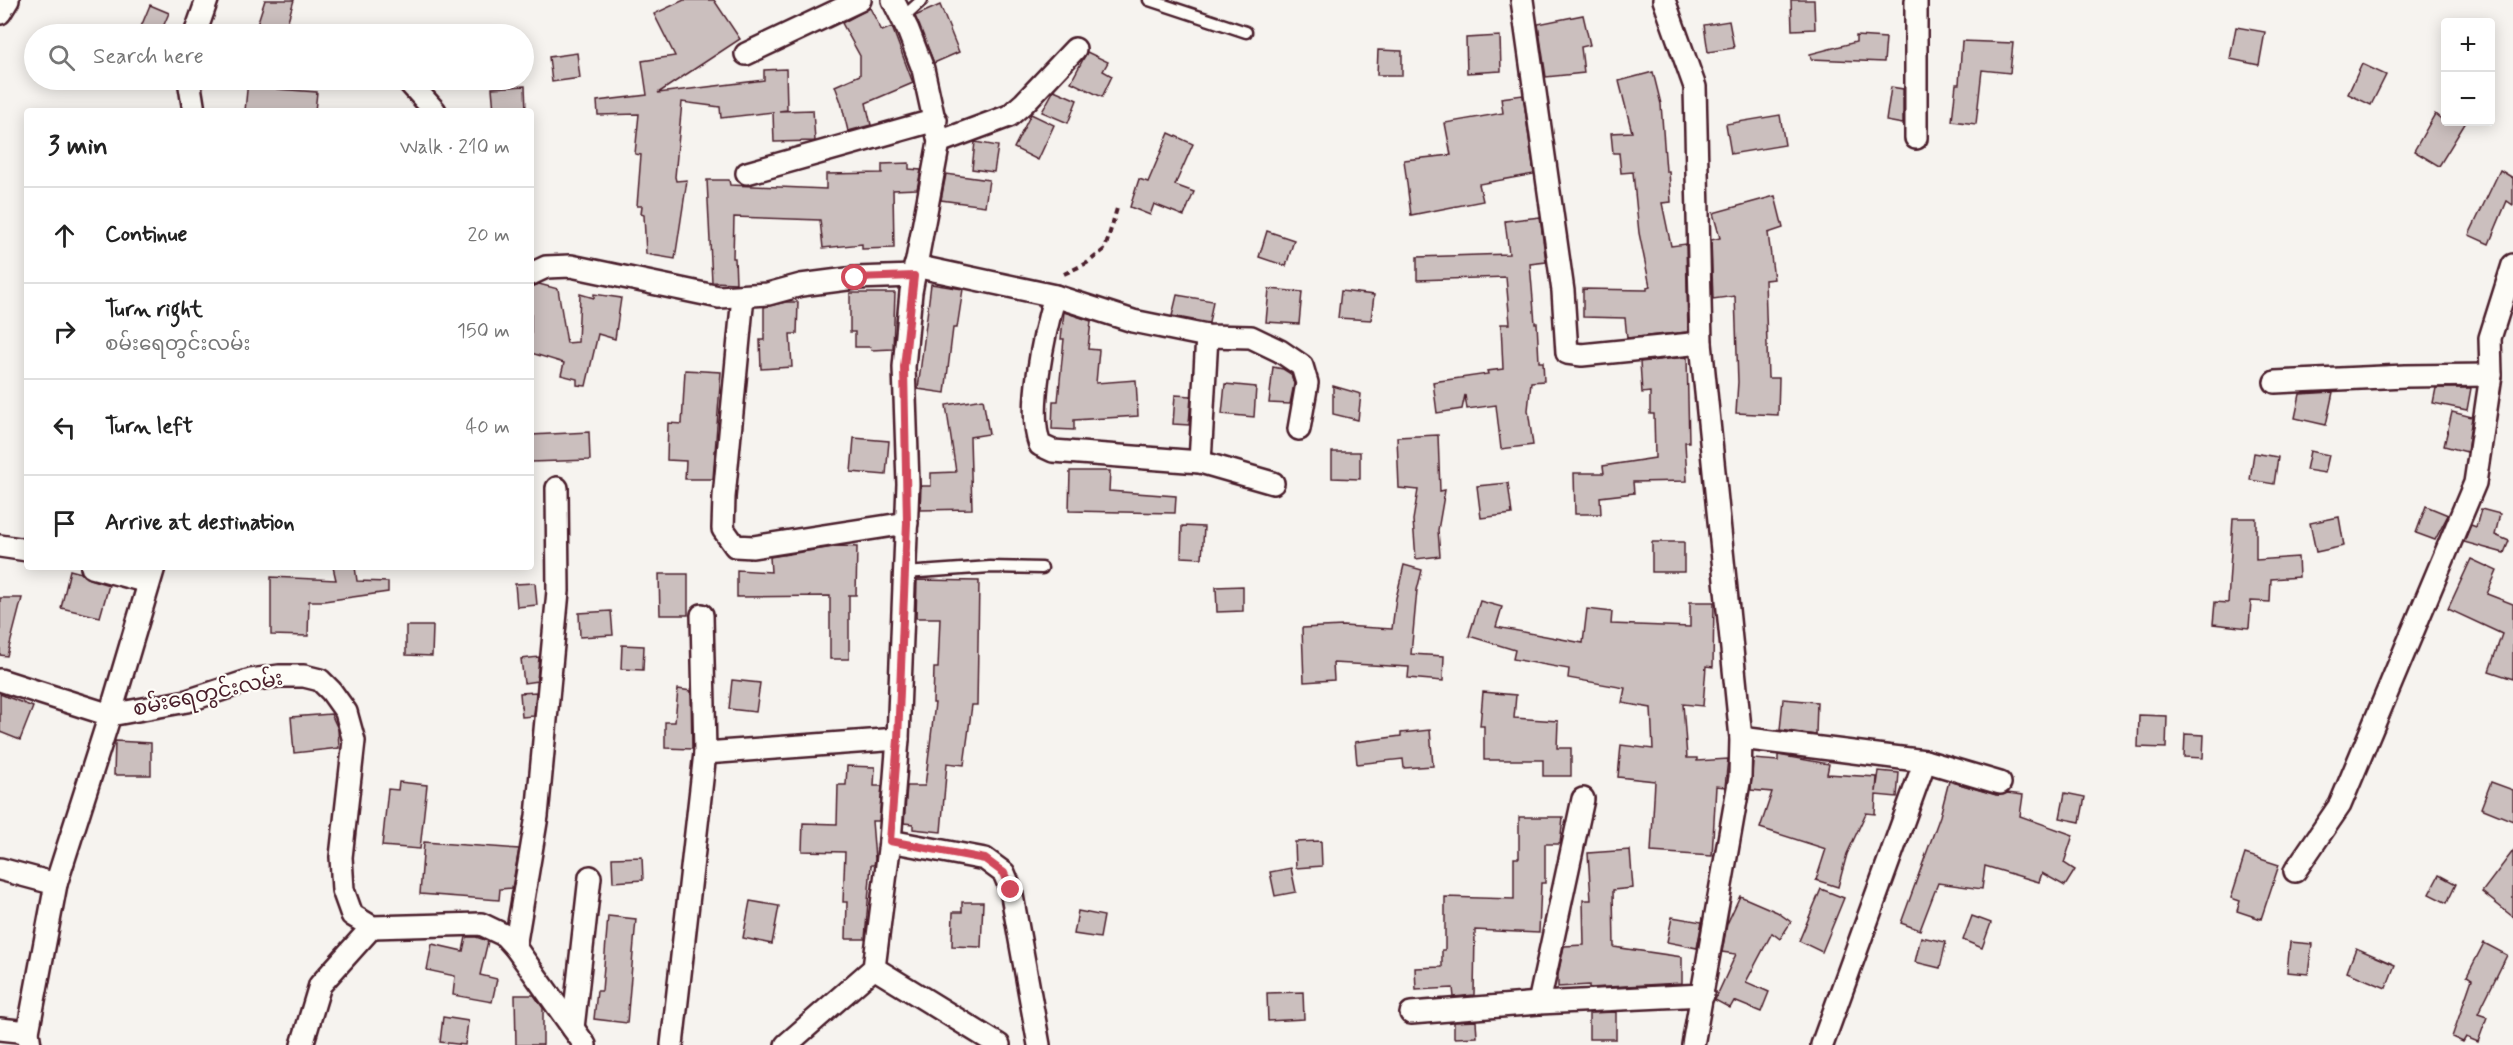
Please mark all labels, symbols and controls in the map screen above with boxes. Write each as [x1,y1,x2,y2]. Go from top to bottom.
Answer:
map controls [2441,18,2495,126]
button: + [2441,18,2495,72]
search box [24,24,534,90]
icon: search [45,41,78,74]
text: Search here [93,43,204,71]
button: − [2441,72,2495,126]
text: 3 min [48,130,108,164]
text: Walk · 210 m [400,134,510,161]
icon: ahead [48,219,81,252]
text: Continue [105,221,187,249]
text: 20 m [467,222,510,249]
route start [841,264,867,290]
text: Turn right [105,296,203,324]
icon: right [48,315,81,348]
text: 150 m [457,318,510,345]
text: စမ်းရေတွင်းလမ်း [105,331,250,358]
icon: left [48,411,81,444]
text: Turn left [105,413,193,441]
text: 40 m [466,414,510,441]
icon: arrive [48,507,81,540]
text: Arrive at destination [105,509,295,537]
street label: စမ်းရေတွင်းလမ်း [130,661,286,726]
route end [997,876,1023,902]

